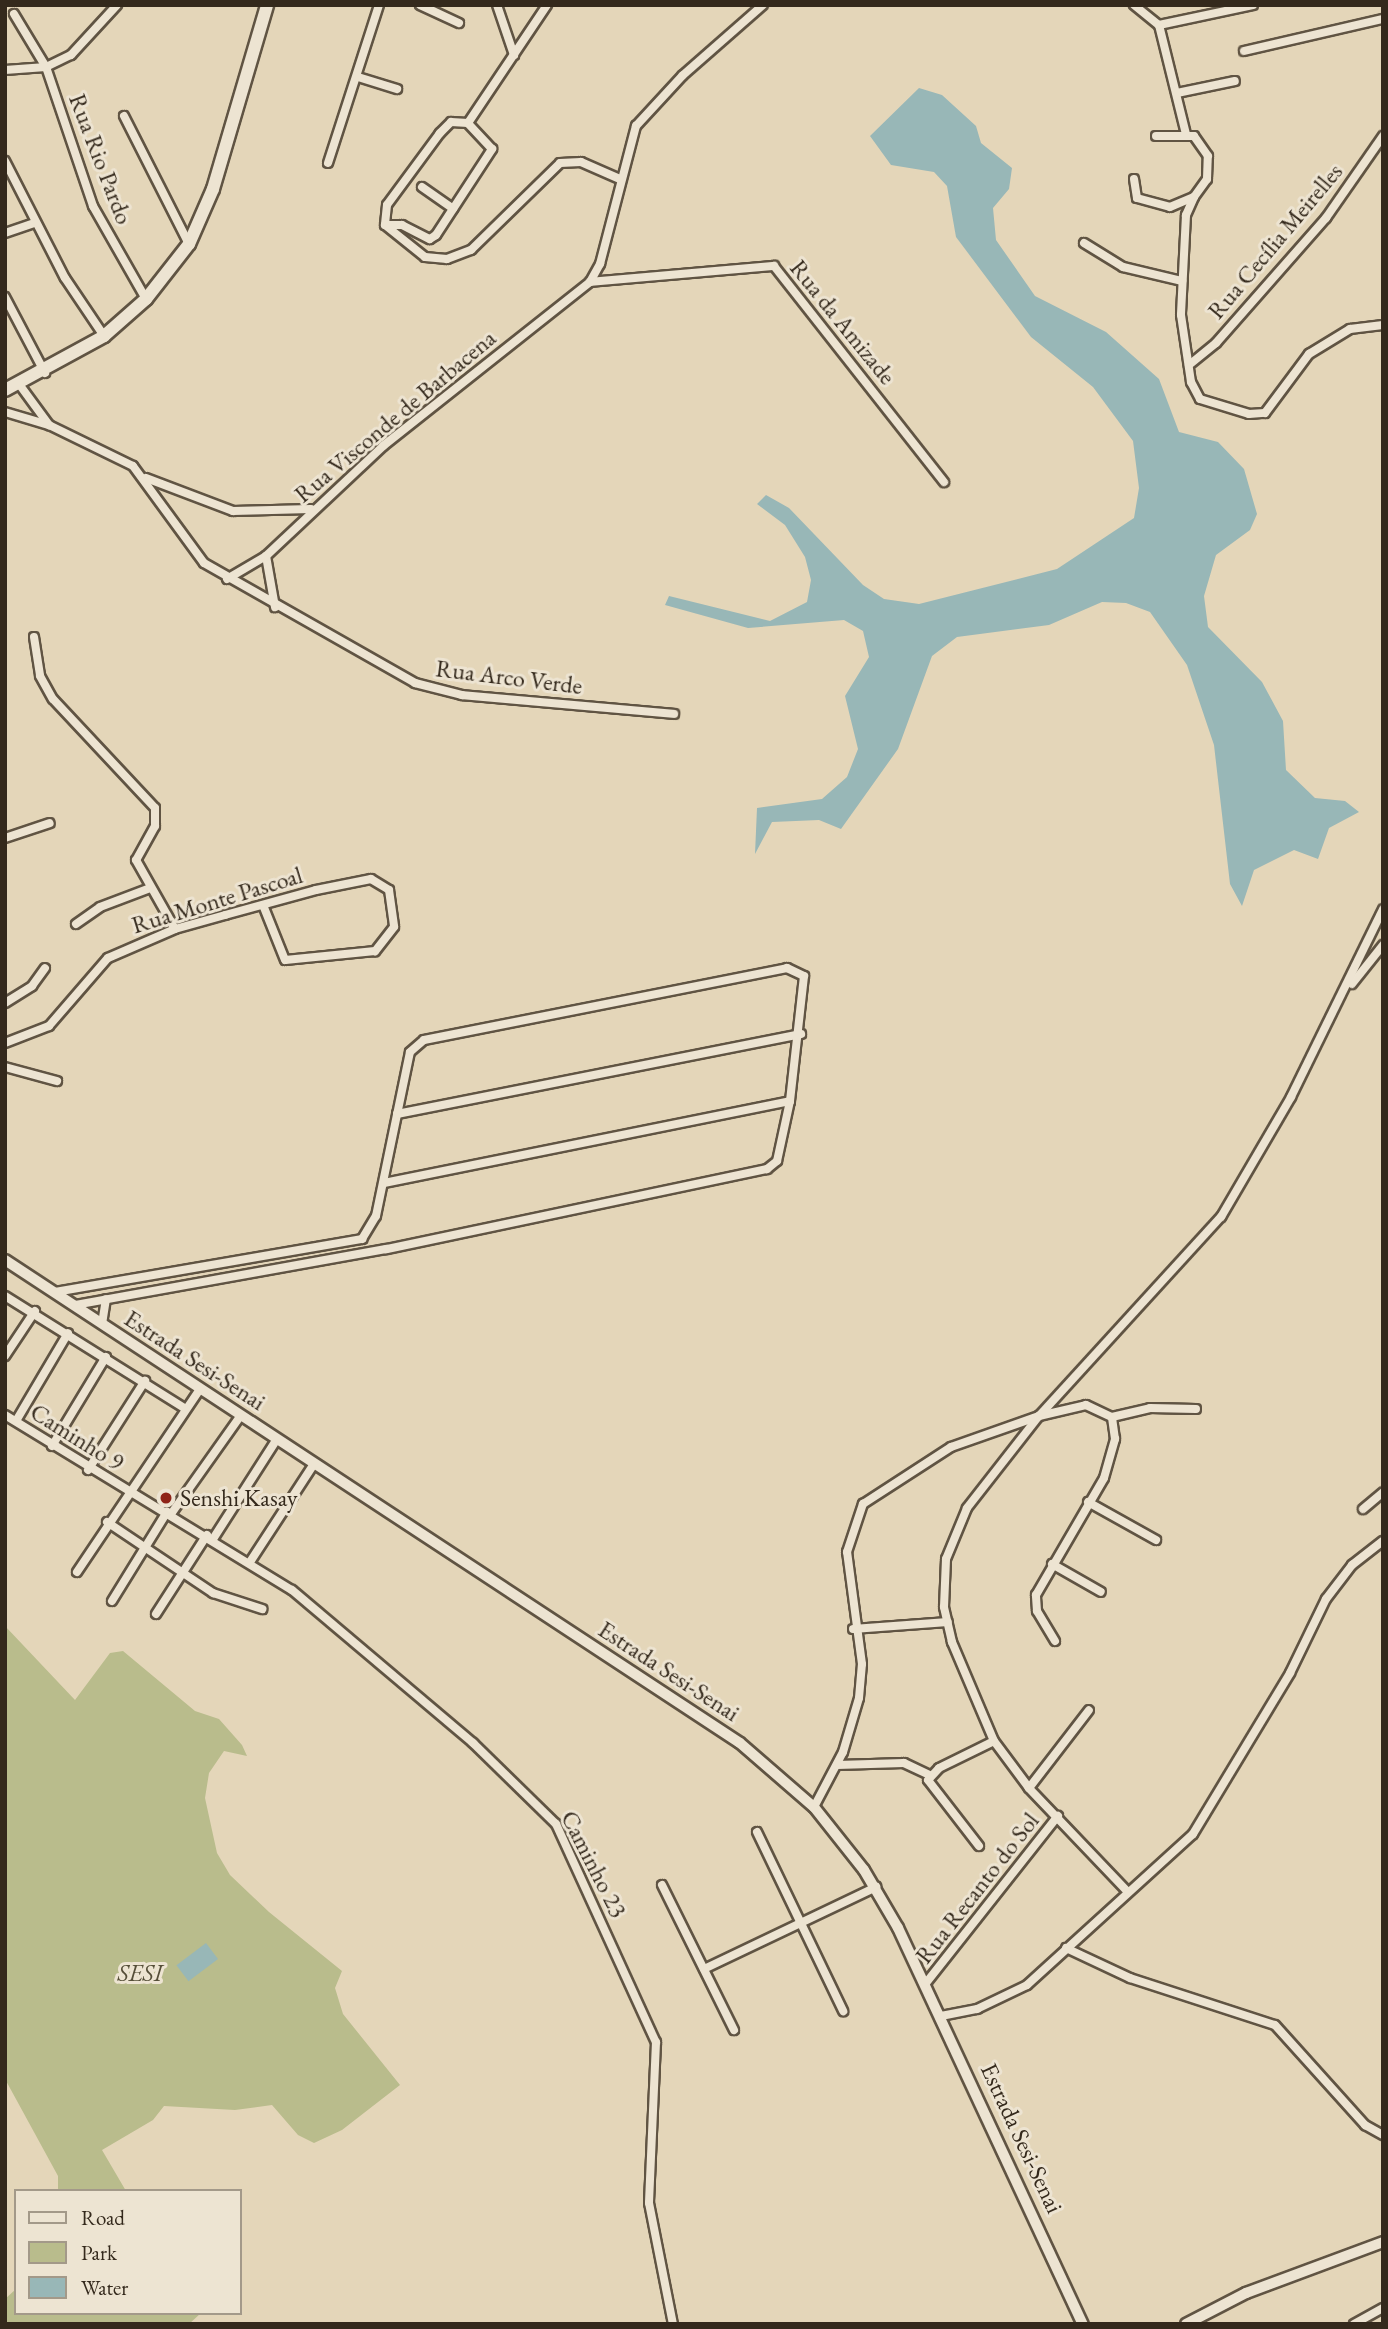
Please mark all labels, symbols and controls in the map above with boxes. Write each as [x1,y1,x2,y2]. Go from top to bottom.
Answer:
street label: Rua Rio Pardo [63,90,139,228]
street label: Rua Cecília Meirelles [1202,157,1348,325]
street label: Rua da Amizade [784,254,902,390]
street label: Rua Visconde de Barbacena [288,323,502,509]
street label: Rua Arco Verde [434,654,584,700]
street label: Rua Monte Pascoal [128,860,306,940]
street label: Estrada Sesi-Senai [119,1304,271,1416]
street label: Caminho 9 [25,1397,129,1477]
place label: Senshi Kasay [180,1484,298,1512]
marker: Senshi Kasay [158,1490,174,1506]
street label: Estrada Sesi-Senai [593,1615,745,1727]
street label: Caminho 23 [555,1806,633,1922]
street label: Rua Recanto do Sol [909,1807,1045,1969]
park label: SESI [118,1959,162,1987]
street label: Estrada Sesi-Senai [975,2058,1069,2218]
legend [14,2189,242,2315]
text: Road [81,2204,125,2231]
text: Park [81,2239,117,2266]
text: Water [81,2274,128,2301]

